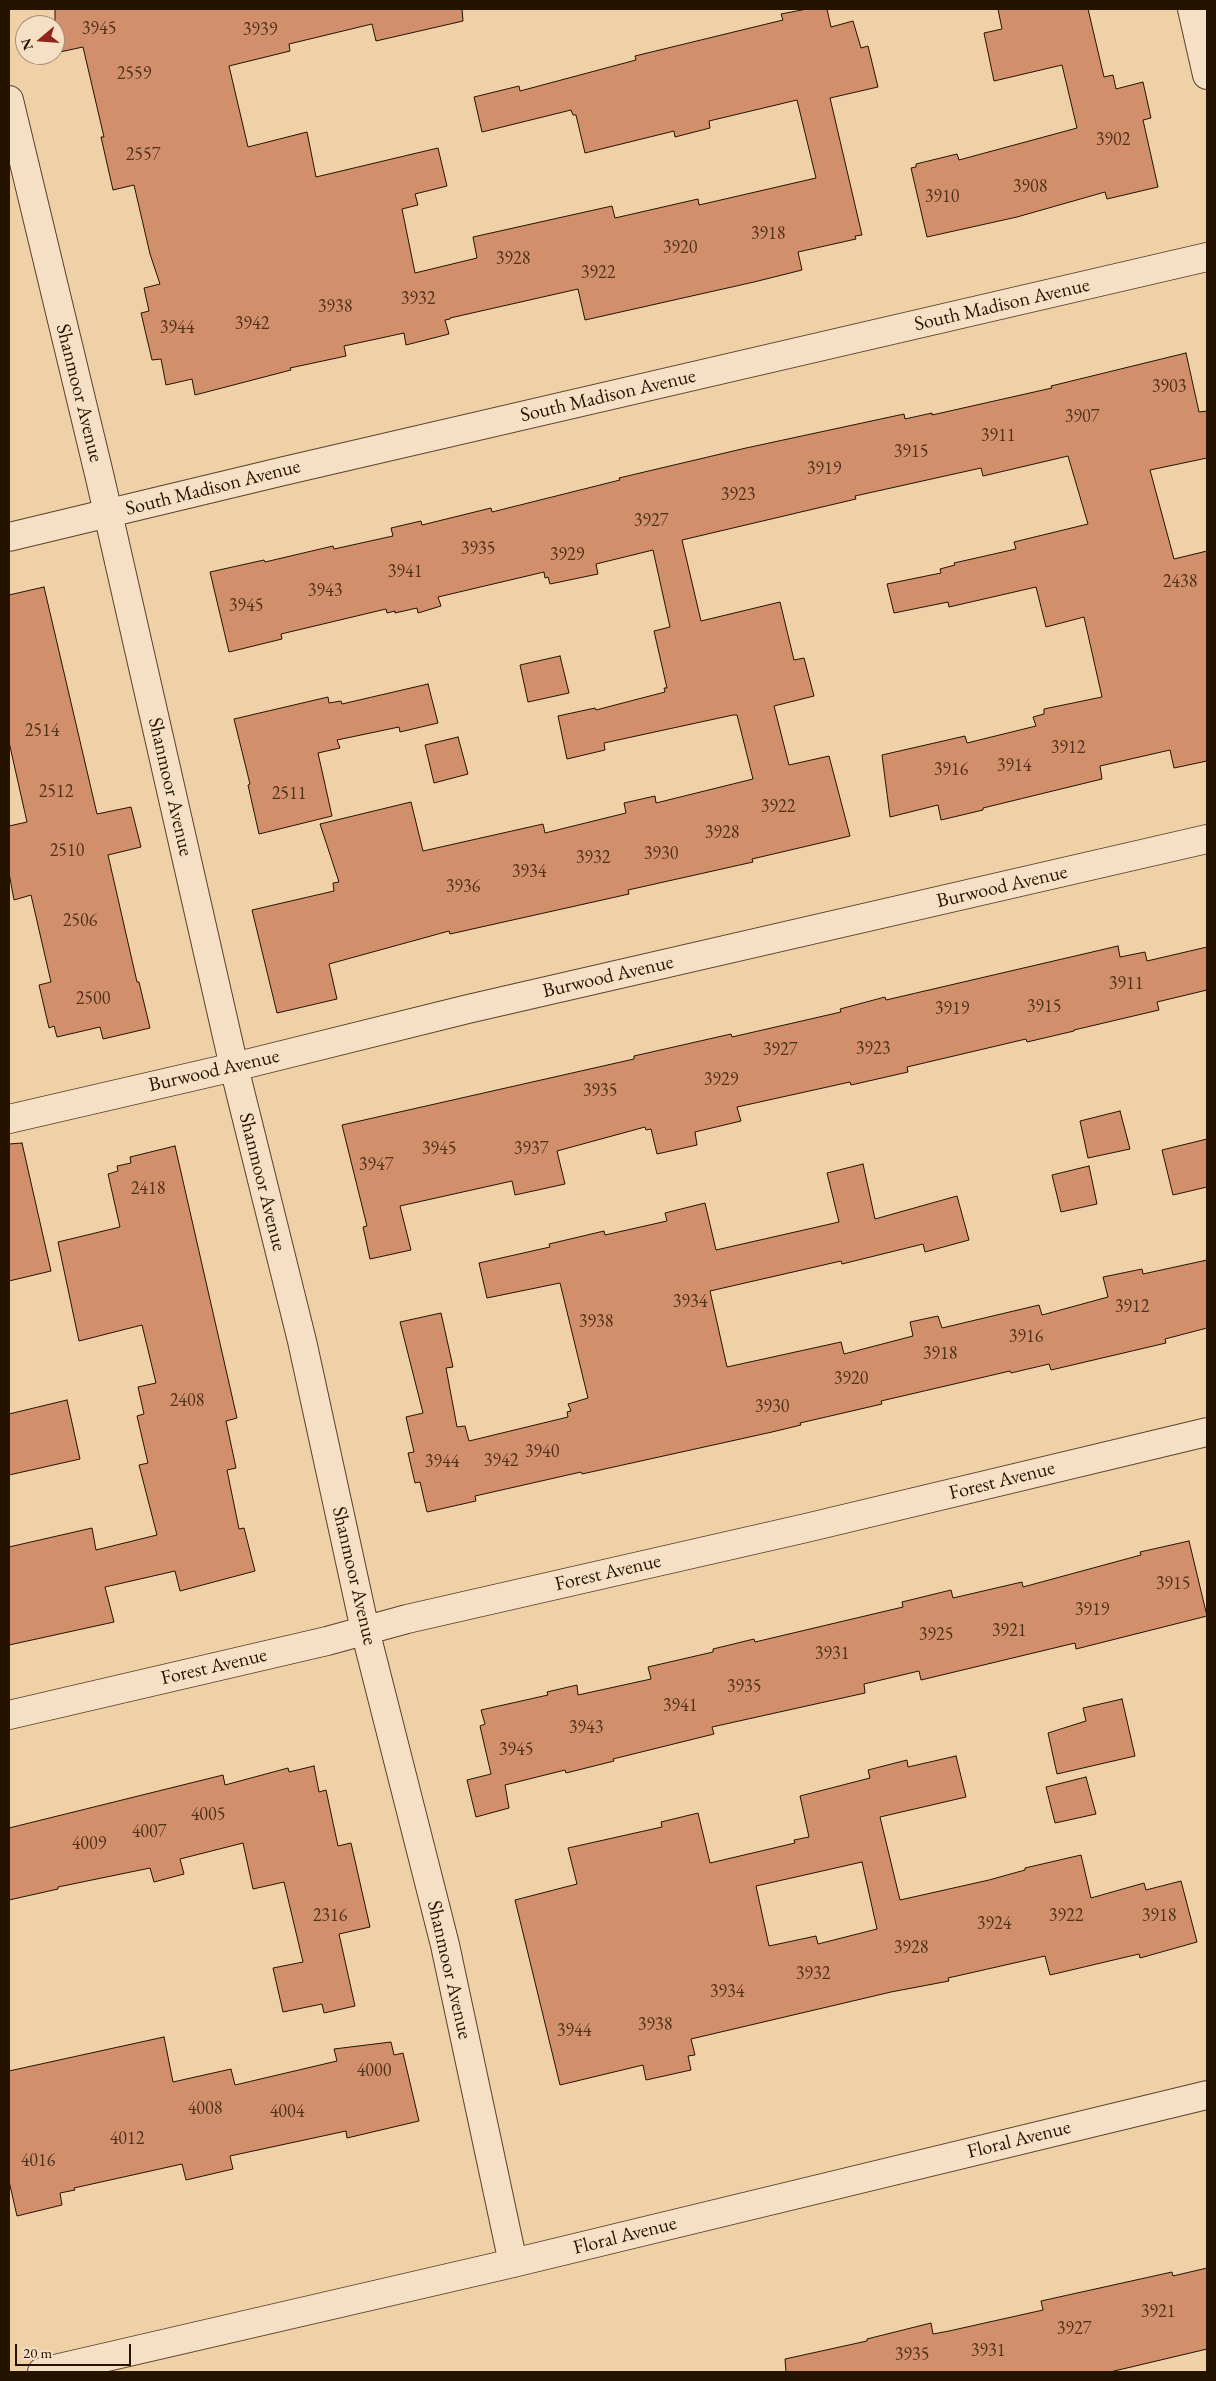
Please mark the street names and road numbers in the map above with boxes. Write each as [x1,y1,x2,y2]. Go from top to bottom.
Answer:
street label: South Madison Avenue [912,273,1092,337]
street label: Shanmoor Avenue [50,321,108,465]
street label: South Madison Avenue [518,364,698,428]
street label: South Madison Avenue [123,455,303,521]
street label: Shanmoor Avenue [142,715,198,859]
street label: Burwood Avenue [934,860,1070,914]
street label: Burwood Avenue [540,950,676,1004]
street label: Burwood Avenue [146,1044,282,1098]
street label: Shanmoor Avenue [233,1110,291,1254]
street label: Forest Avenue [947,1456,1057,1506]
street label: Shanmoor Avenue [326,1504,382,1648]
street label: Forest Avenue [553,1549,663,1597]
street label: Forest Avenue [159,1643,269,1691]
street label: Shanmoor Avenue [421,1898,477,2042]
street label: Floral Avenue [965,2116,1073,2164]
street label: Floral Avenue [571,2212,679,2260]

